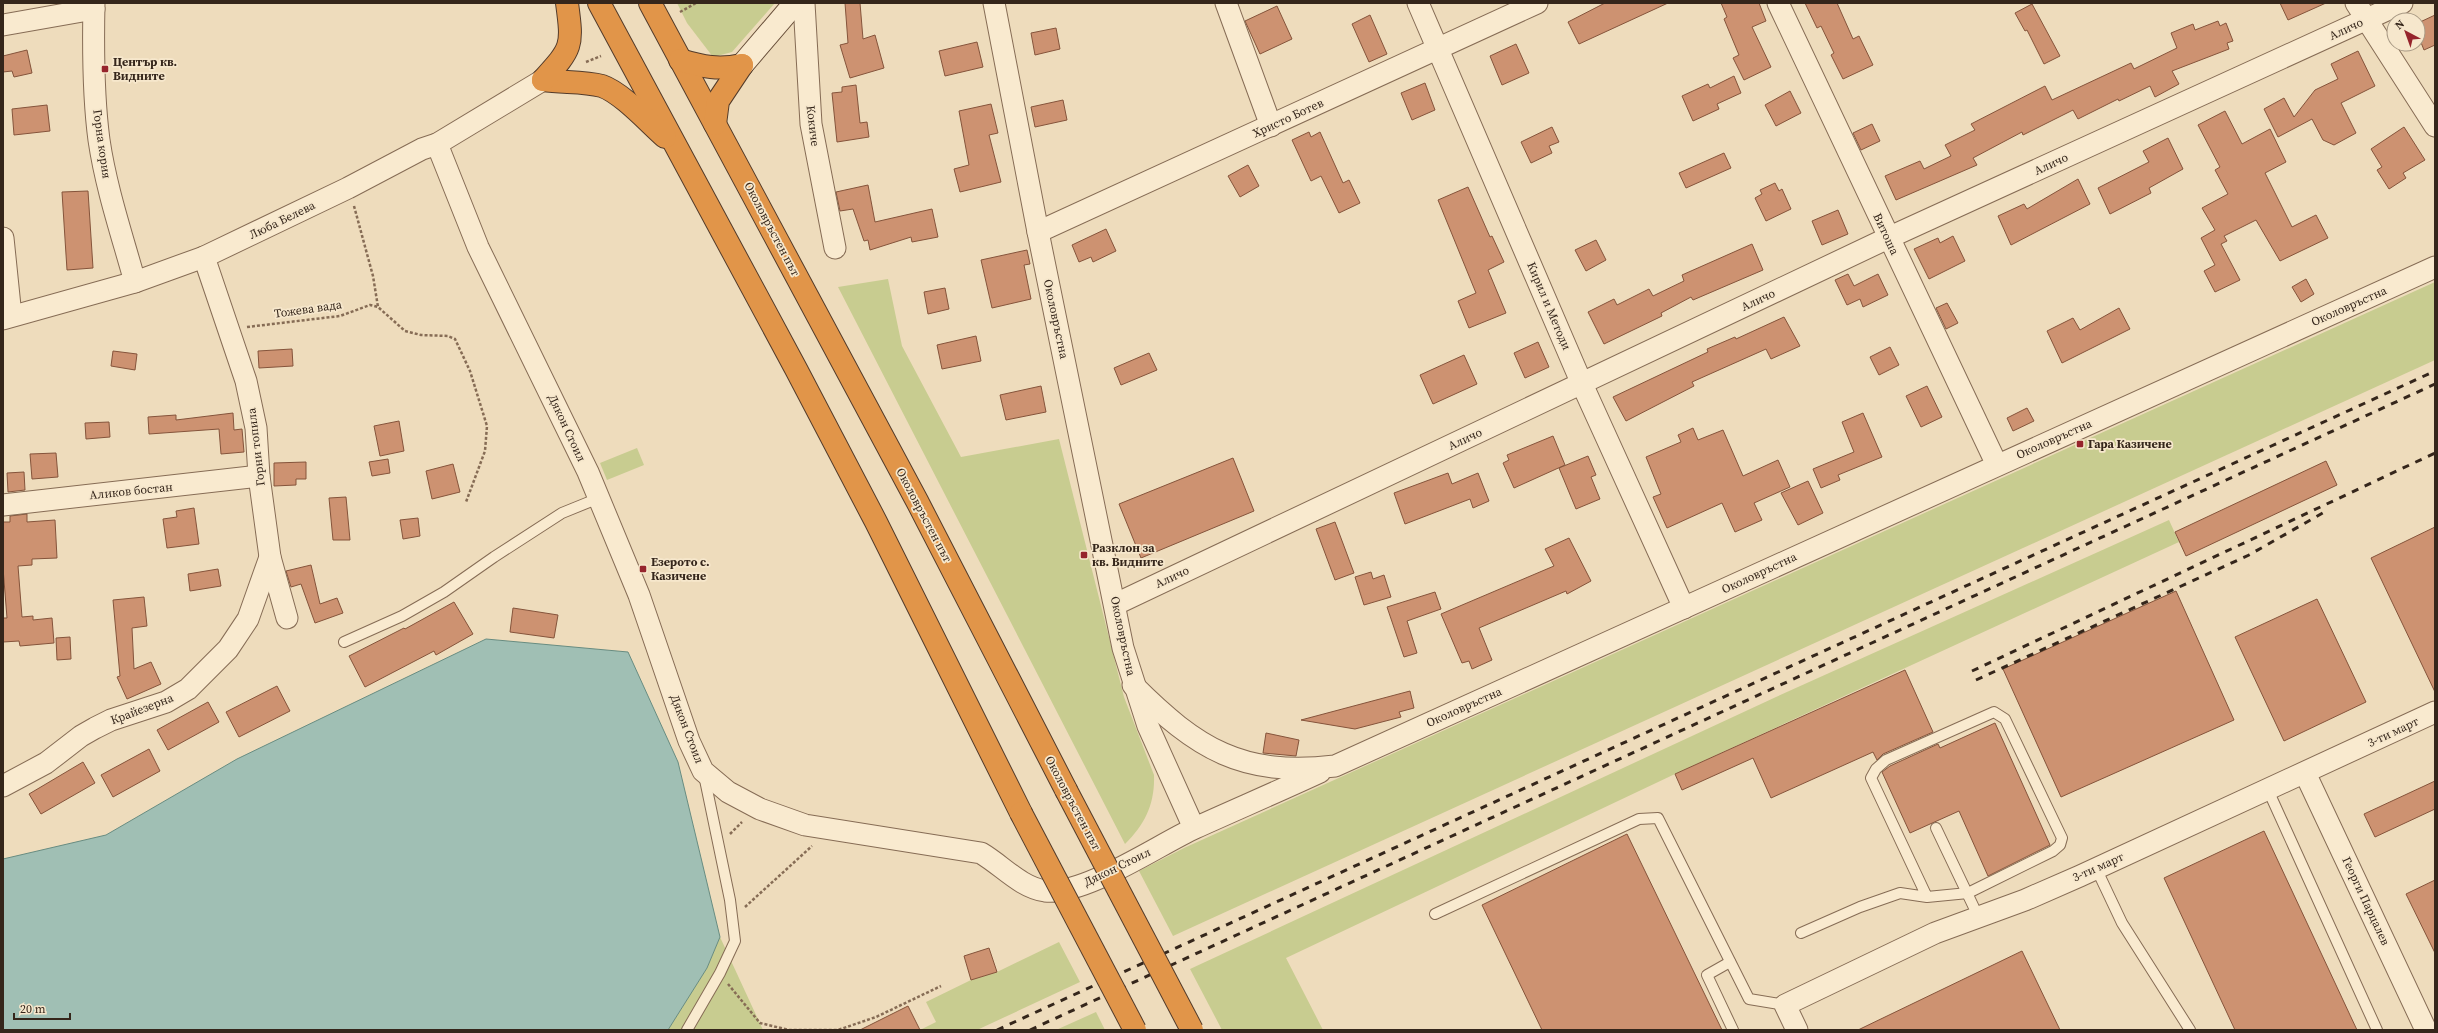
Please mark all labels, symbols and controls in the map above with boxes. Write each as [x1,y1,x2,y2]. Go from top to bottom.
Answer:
north arrow [2386,12,2426,52]
street label: Аличо [2326,14,2366,44]
text: N [2392,17,2408,33]
place label: Център кв. Видните [113,54,177,84]
marker: Център кв. Видните [100,64,110,74]
street label: Христо Ботев [1250,95,1326,141]
street label: Кокиче [803,105,823,147]
street label: Горна кория [89,108,115,180]
street label: Аличо [2031,149,2071,179]
street label: Околовръстен път [740,179,804,279]
street label: Люба Белева [246,197,319,243]
street label: Витоша [1869,210,1903,258]
street label: Кирил и Методи [1523,259,1575,353]
street label: Околовръстна [1040,278,1072,361]
street label: Околовръстна [2309,282,2390,330]
street label: Аличо [1738,285,1778,315]
street label: Тожева вада [273,296,344,322]
street label: Дякон Стоил [544,392,590,464]
street label: Горни топила [243,406,269,487]
street label: Околовръстна [2014,415,2095,463]
street label: Аличо [1445,424,1485,454]
place label: Гара Казичене [2088,436,2172,452]
marker: Гара Казичене [2075,439,2085,449]
street label: Околовръстен път [892,465,956,565]
street label: Аликов бостан [89,479,174,503]
place label: Разклон за кв. Видните [1092,540,1163,570]
street label: Околовръстна [1719,548,1800,597]
marker: Разклон за кв. Видните [1079,550,1089,560]
place label: Езерото с. Казичене [651,554,710,584]
street label: Аличо [1152,562,1192,592]
marker: Езерото с. Казичене [638,564,648,574]
street label: Околовръстна [1107,595,1139,678]
street label: Околовръстна [1424,683,1505,731]
street label: Крайезерна [108,689,177,728]
street label: Дякон Стоил [667,692,708,766]
street label: 3-ти март [2365,713,2422,751]
street label: Околовръстен път [1041,753,1105,853]
street label: Дякон Стоил [1081,844,1153,890]
street label: 3-ти март [2070,848,2127,885]
street label: Георги Парцалев [2338,854,2394,948]
scale bar [14,995,70,1021]
text: 20 m [20,1001,46,1017]

